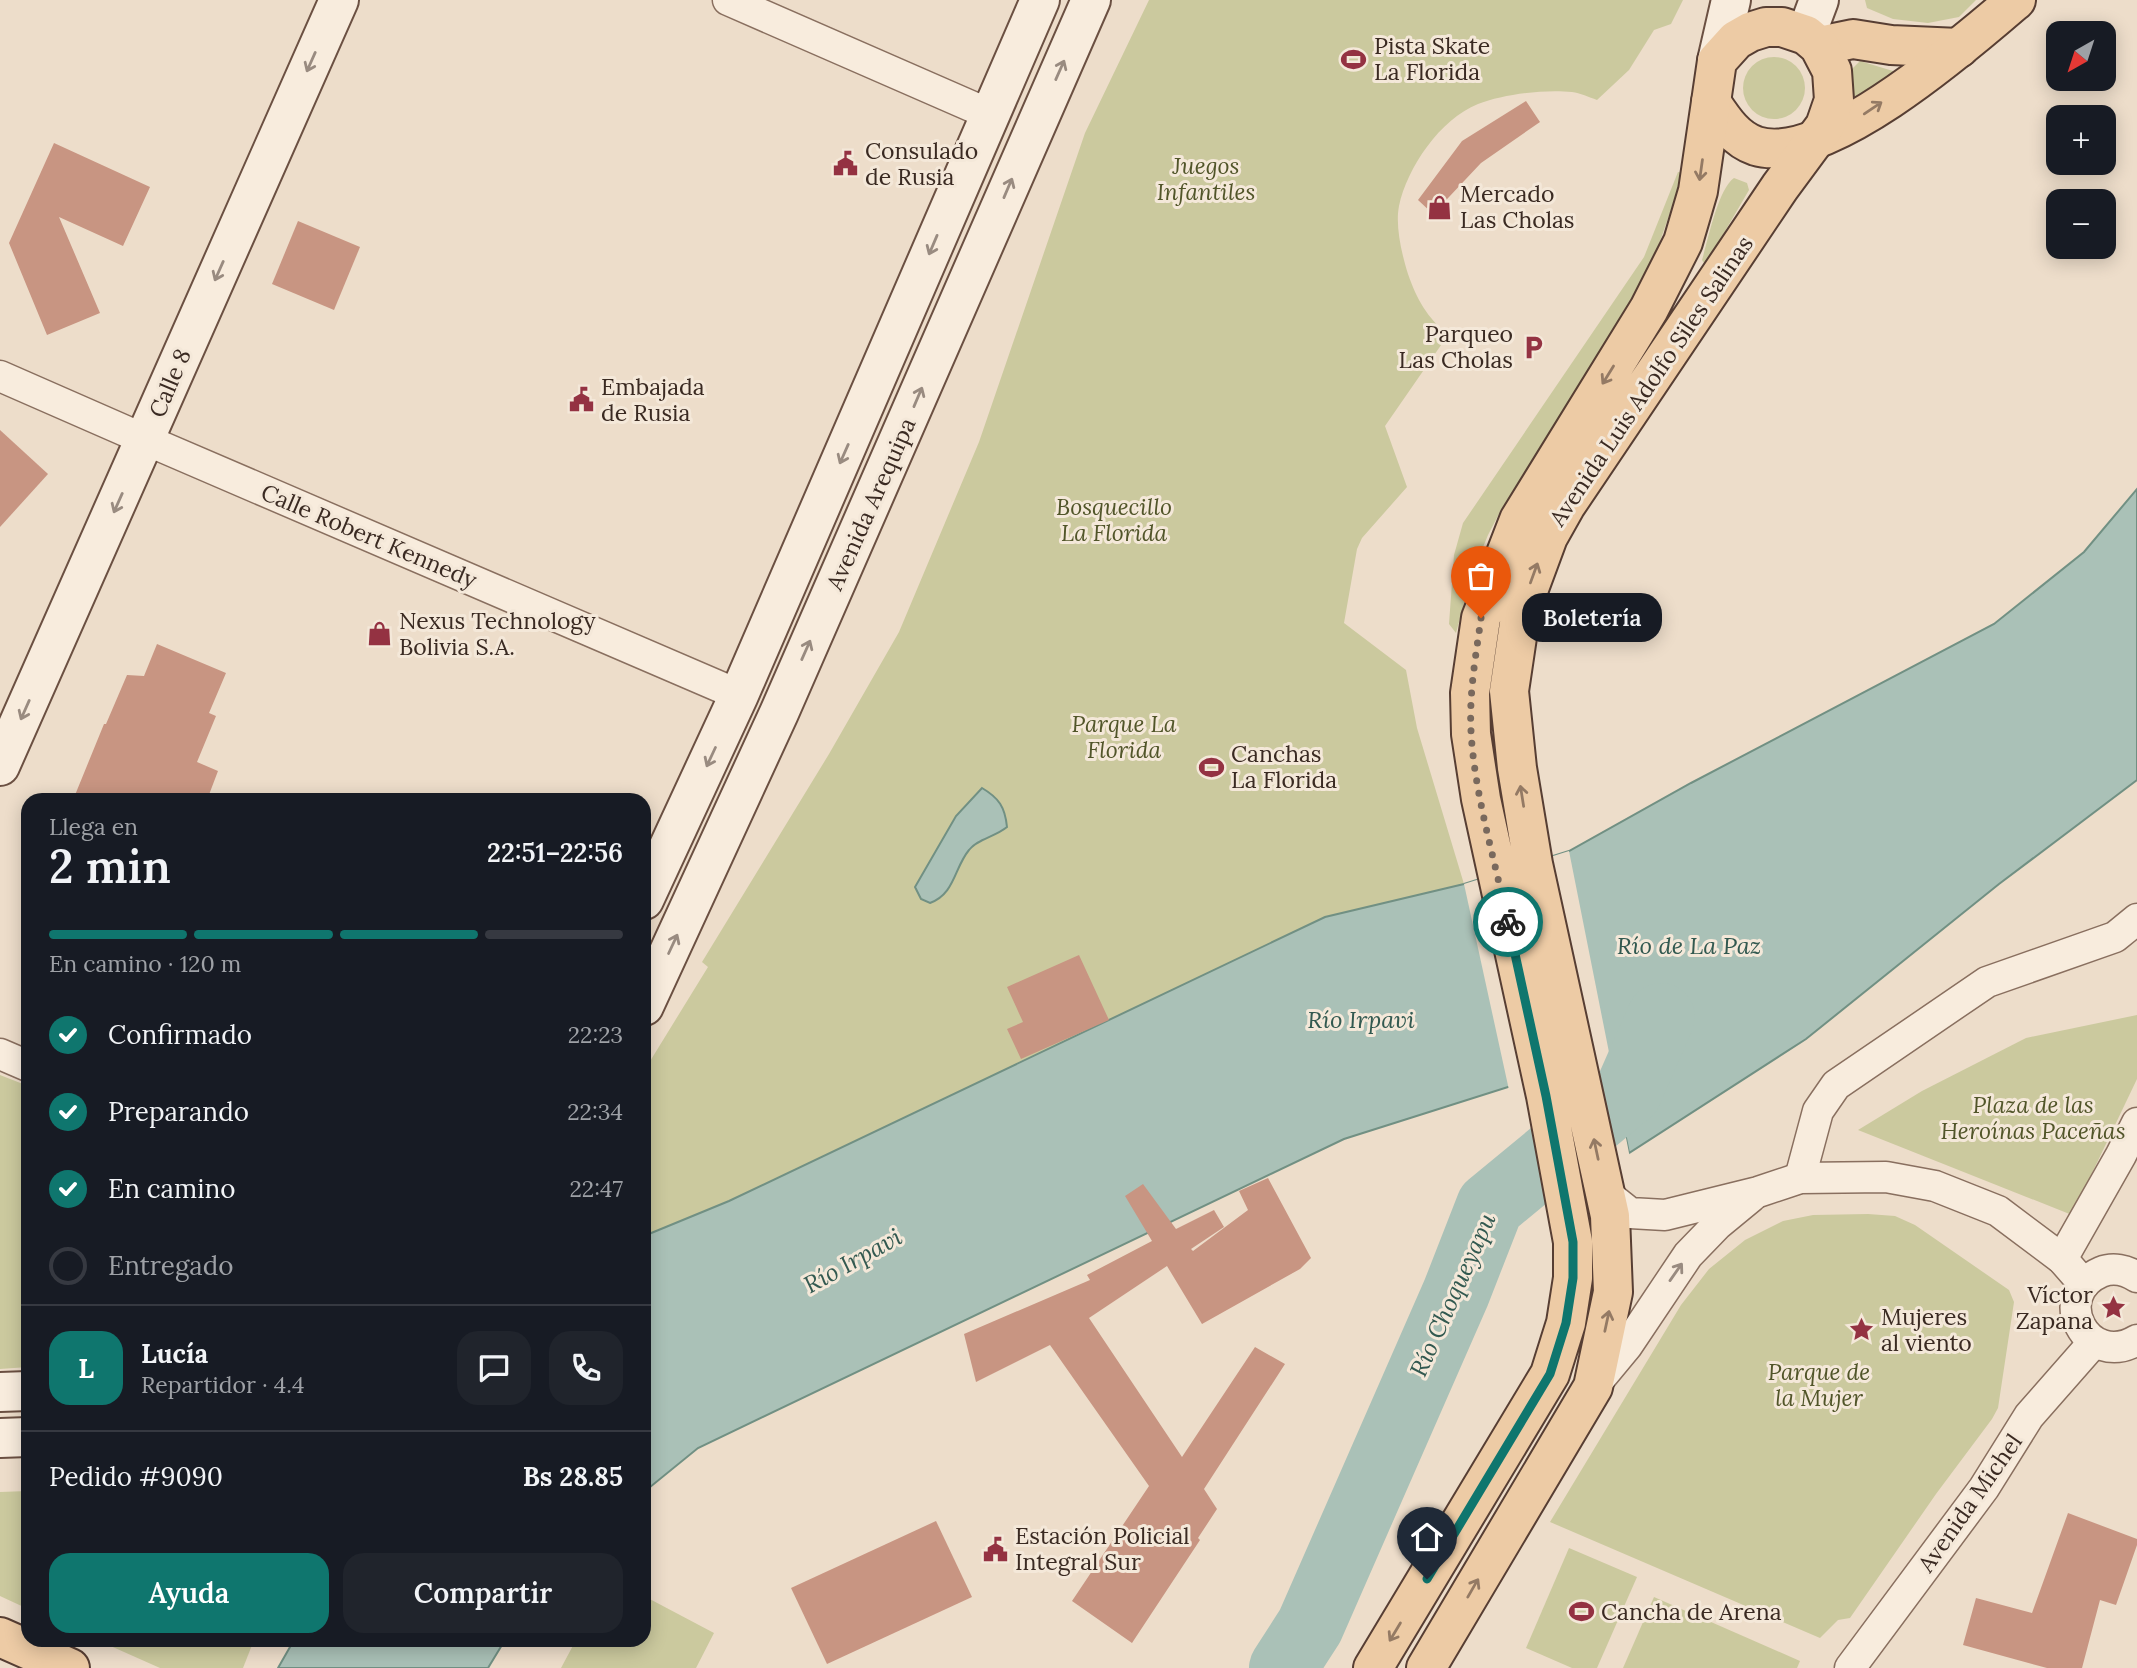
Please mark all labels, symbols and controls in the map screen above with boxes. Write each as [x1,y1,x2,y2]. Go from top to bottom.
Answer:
north arrow [2046,21,2116,91]
map controls [2046,21,2116,259]
place label: Pista Skate La Florida [1374,31,1490,86]
sports icon: Pista Skate La Florida [1340,45,1368,73]
one-way arrow [304,51,317,73]
one-way arrow [1054,59,1067,81]
one-way arrow [1863,101,1882,115]
button: + [2046,105,2116,175]
place label: Consulado de Rusia [865,136,978,191]
public building icon: Consulado de Rusia [831,150,859,178]
park label: Juegos Infantiles [1157,151,1255,206]
one-way arrow [1695,158,1708,181]
one-way arrow [1002,178,1015,200]
place label: Mercado Las Cholas [1460,179,1574,234]
button: − [2046,189,2116,259]
shop icon: Mercado Las Cholas [1426,193,1454,221]
street label: Avenida Luis Adolfo Siles Salinas [1542,230,1759,532]
one-way arrow [926,233,939,255]
one-way arrow [212,259,225,281]
place label: Parqueo Las Cholas [1399,319,1513,374]
parking icon: Parqueo Las Cholas [1519,333,1547,361]
street label: Calle 8 [142,344,197,422]
one-way arrow [1601,365,1615,385]
place label: Embajada de Rusia [601,372,705,427]
public building icon: Embajada de Rusia [567,386,595,414]
one-way arrow [912,387,925,409]
street label: Avenida Arequipa [819,413,922,595]
one-way arrow [837,443,850,464]
street label: Calle Robert Kennedy [257,477,482,594]
one-way arrow [111,492,124,513]
park label: Bosquecillo La Florida [1056,492,1172,547]
pin [1451,546,1511,618]
icon: bag [1462,557,1500,595]
one-way arrow [1529,562,1542,584]
callout: Boletería [1523,594,1663,642]
text: Boletería [1543,603,1641,632]
place label: Nexus Technology Bolivia S.A. [399,606,597,661]
shop icon: Nexus Technology Bolivia S.A. [365,620,393,648]
one-way arrow [800,640,813,661]
one-way arrow [18,699,31,721]
park label: Parque La Florida [1072,709,1177,764]
place label: Canchas La Florida [1231,739,1337,794]
one-way arrow [703,746,716,767]
sports icon: Canchas La Florida [1197,753,1225,781]
one-way arrow [1515,786,1528,808]
text: Llega en [49,812,138,841]
text: 22:51–22:56 [487,836,623,869]
text: 2 min [49,837,171,896]
courier [1473,887,1543,957]
icon: bike [1489,903,1527,941]
water label: Río de La Paz [1617,930,1761,961]
one-way arrow [667,934,680,955]
text: En camino · 120 m [49,949,241,978]
water label: Río Irpavi [1307,1004,1415,1035]
icon: check [49,1016,87,1054]
text: Confirmado [108,1018,252,1051]
text: 22:23 [568,1020,623,1049]
park label: Plaza de las Heroínas Paceñas [1941,1090,2125,1145]
icon: check [49,1093,87,1131]
text: Preparando [108,1095,249,1128]
text: 22:34 [567,1097,623,1126]
one-way arrow [1588,1138,1602,1161]
icon: check [49,1170,87,1208]
text: En camino [108,1172,236,1205]
text: 22:47 [569,1174,623,1203]
water label: Río Choqueyapu [1403,1207,1503,1381]
water label: Río Irpavi [798,1221,908,1300]
text: Entregado [108,1249,234,1282]
one-way arrow [1669,1263,1683,1282]
place label: Víctor Zapana [2016,1280,2093,1335]
place icon: Víctor Zapana [2099,1294,2127,1322]
place label: Mujeres al viento [1881,1302,1972,1357]
one-way arrow [1600,1310,1614,1333]
place icon: Mujeres al viento [1847,1316,1875,1344]
button: chat [457,1331,531,1405]
button: phone [549,1331,623,1405]
text: Lucía [141,1337,208,1370]
text: L [78,1352,94,1385]
park label: Parque de la Mujer [1768,1357,1870,1412]
text: Repartidor · 4.4 [141,1370,304,1399]
street label: Avenida Michel [1911,1428,2028,1578]
text: Pedido #9090 [49,1460,223,1493]
text: Bs 28.85 [523,1460,623,1493]
pin [1397,1507,1457,1579]
icon: home [1408,1518,1446,1556]
place label: Estación Policial Integral Sur [1015,1521,1190,1576]
public building icon: Estación Policial Integral Sur [981,1535,1009,1563]
button: Ayuda [49,1553,329,1633]
button: Compartir [343,1553,623,1633]
one-way arrow [1467,1578,1481,1598]
place label: Cancha de Arena [1601,1597,1782,1626]
sports icon: Cancha de Arena [1567,1598,1595,1626]
one-way arrow [1388,1621,1402,1641]

